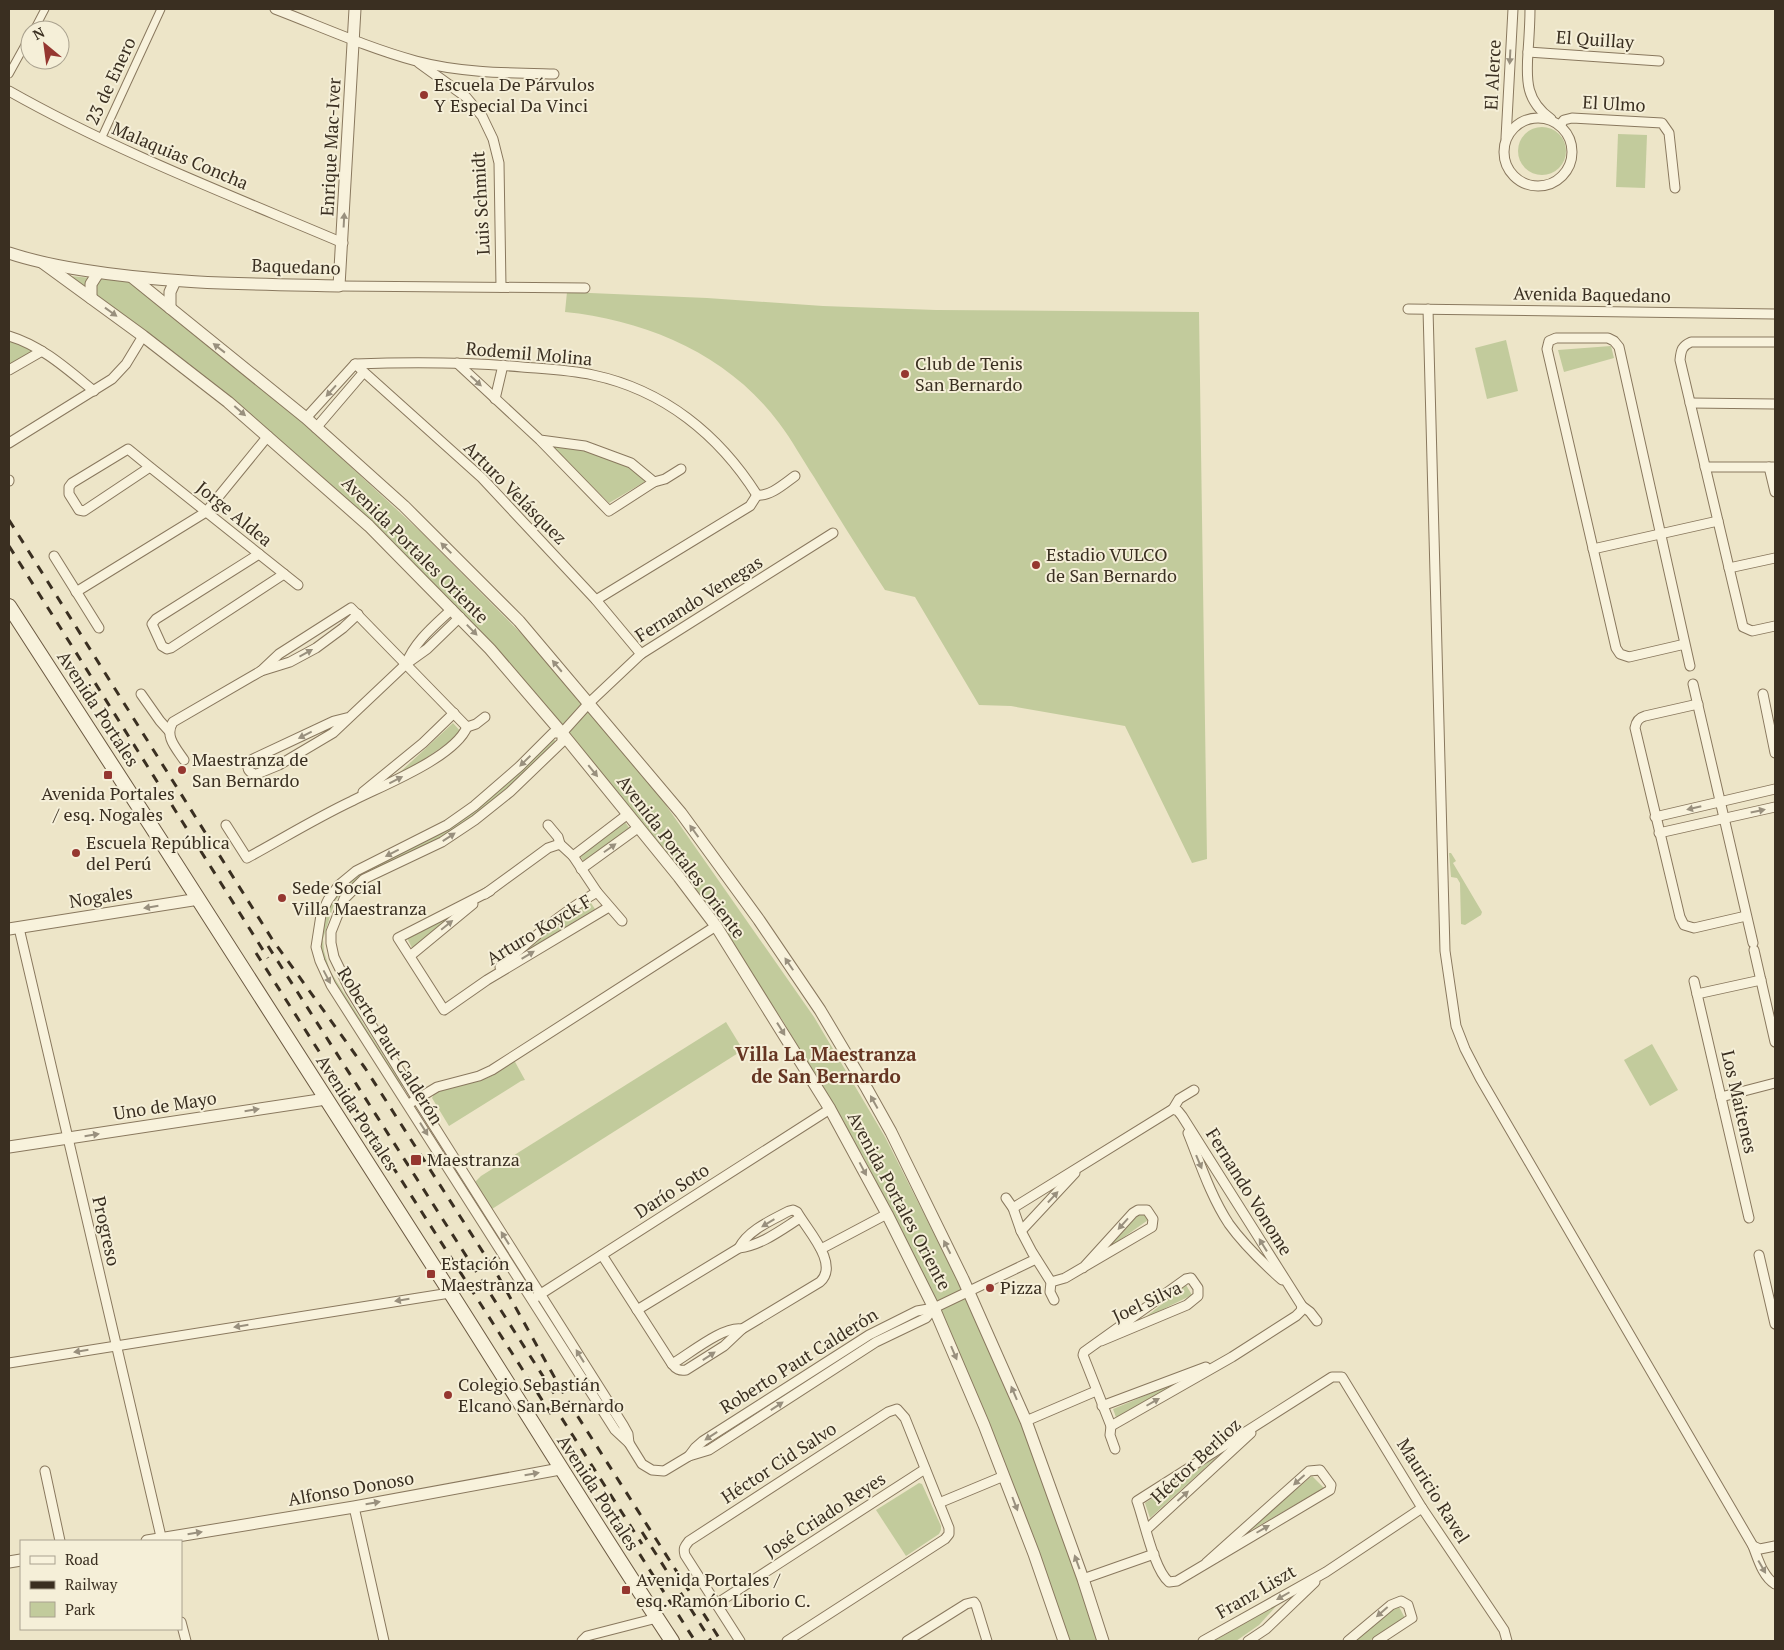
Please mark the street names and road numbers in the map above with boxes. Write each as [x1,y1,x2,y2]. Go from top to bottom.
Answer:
street label: El Quillay [1555,24,1636,54]
street label: 23 de Enero [79,33,141,128]
street label: El Alerce [1478,39,1506,111]
street label: Enrique Mac-Iver [314,77,346,217]
street label: El Ulmo [1582,89,1646,117]
street label: Malaquias Concha [109,116,252,195]
street label: Luis Schmidt [465,150,495,256]
street label: Baquedano [251,252,341,280]
street label: Avenida Baquedano [1513,281,1671,307]
street label: Rodemil Molina [465,336,593,370]
street label: Arturo Velásquez [459,435,573,549]
street label: Avenida Portales Oriente [337,470,495,628]
street label: Jorge Aldea [192,475,278,551]
street label: Fernando Venegas [630,549,767,647]
street label: Avenida Portales [52,646,145,771]
street label: Avenida Portales Oriente [612,770,751,943]
street label: Nogales [67,879,134,913]
street label: Arturo Koyck F [482,888,595,970]
street label: Roberto Paut Calderón [333,962,449,1129]
street label: Los Maitenes [1716,1048,1764,1156]
street label: Avenida Portales [311,1050,404,1175]
street label: Uno de Mayo [112,1085,218,1125]
street label: Avenida Portales Oriente [843,1107,957,1294]
street label: Fernando Vonome [1201,1123,1299,1260]
street label: Darío Soto [629,1157,713,1223]
street label: Progreso [87,1194,127,1268]
street label: Joel Silva [1108,1275,1185,1328]
street label: Roberto Paut Calderón [715,1302,882,1418]
street label: Héctor Berlioz [1145,1412,1245,1508]
street label: Héctor Cid Salvo [716,1416,841,1508]
street label: Avenida Portales [552,1430,645,1555]
street label: Mauricio Ravel [1392,1434,1476,1547]
street label: Alfonso Donoso [286,1465,416,1511]
street label: José Criado Reyes [759,1466,890,1562]
street label: Franz Liszt [1211,1559,1300,1624]

